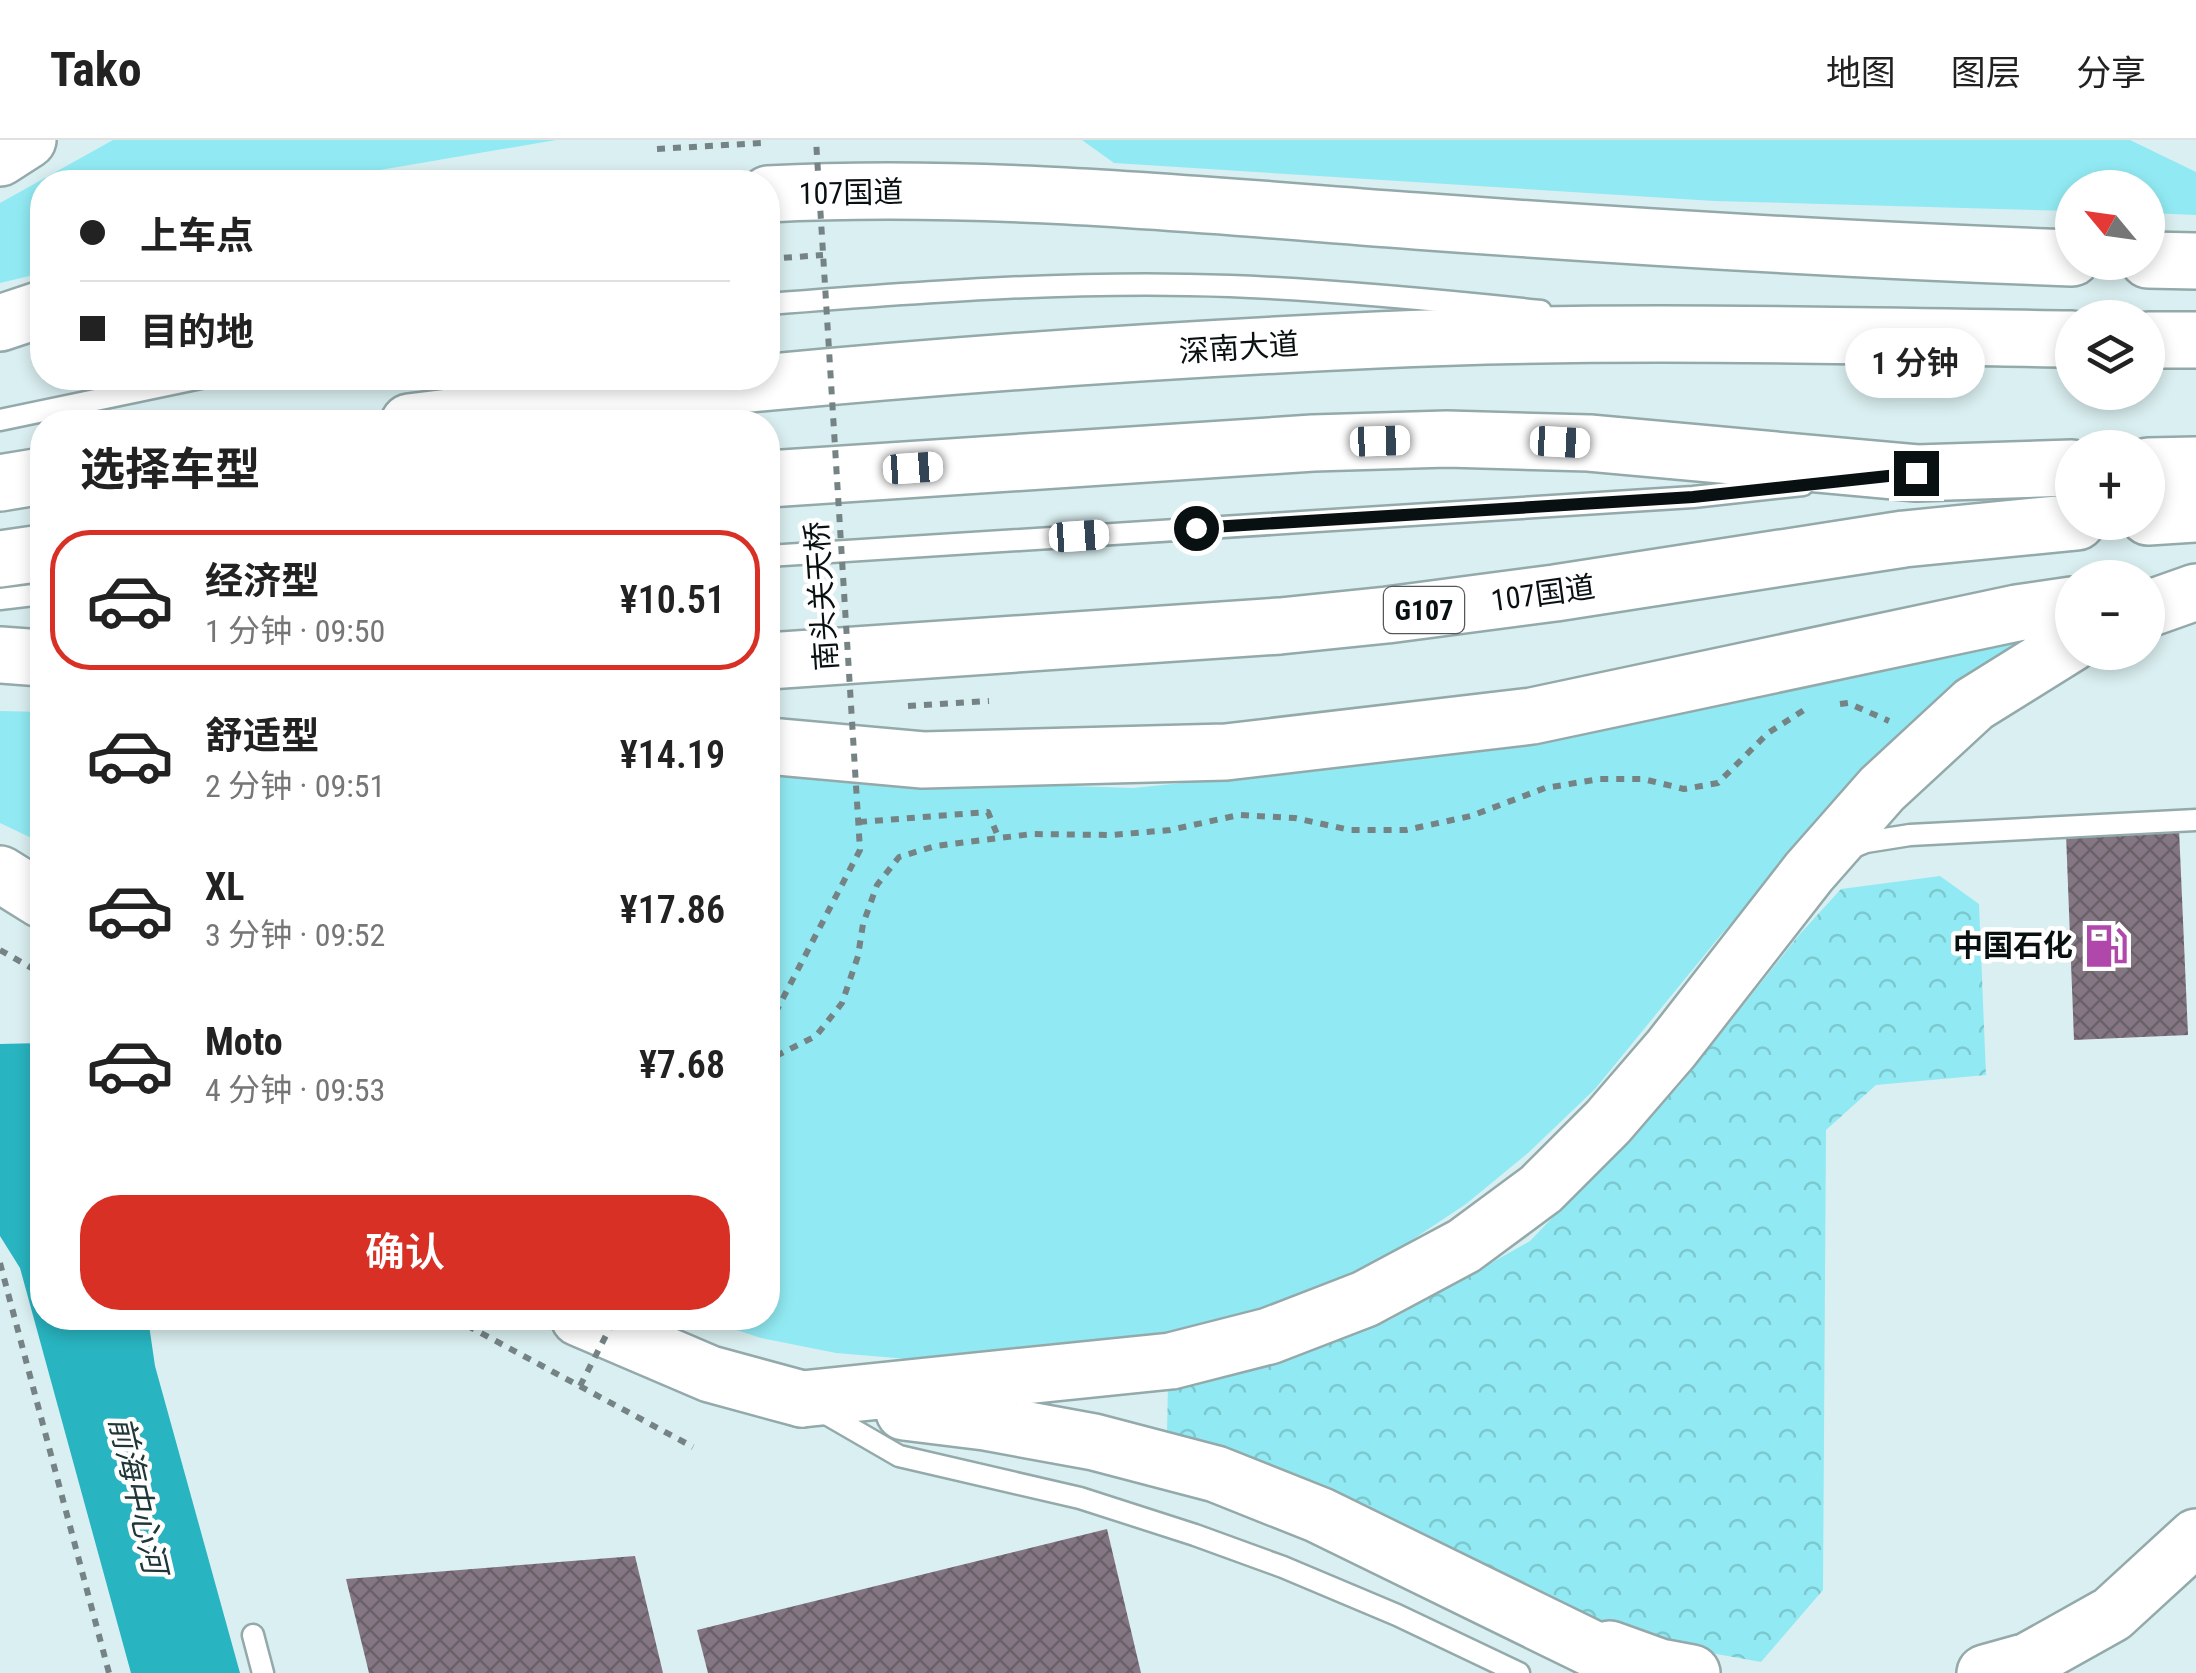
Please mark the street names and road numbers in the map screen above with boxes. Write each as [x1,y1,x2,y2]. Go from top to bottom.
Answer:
street label: 107国道 [798,174,904,211]
street label: 深南大道 [1178,326,1300,369]
street label: 南头关天桥 [799,520,844,672]
street label: 107国道 [1489,569,1597,618]
road number: G107 [1384,587,1464,633]

